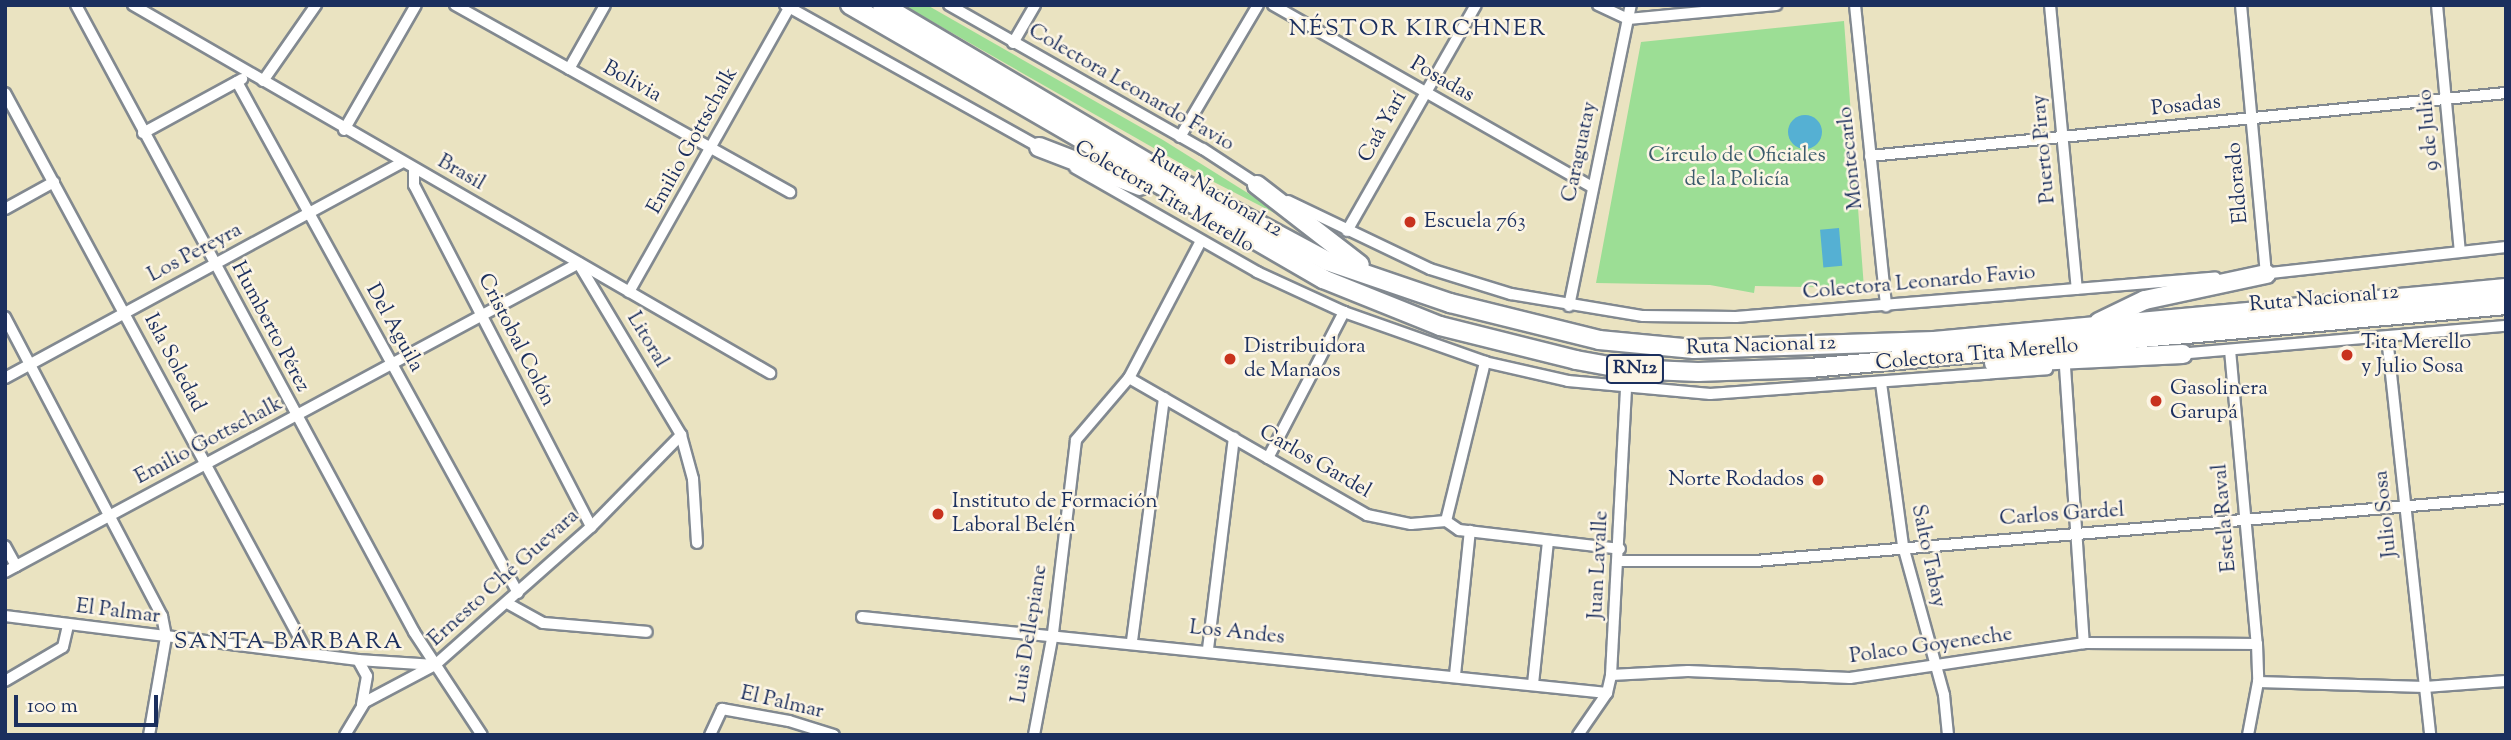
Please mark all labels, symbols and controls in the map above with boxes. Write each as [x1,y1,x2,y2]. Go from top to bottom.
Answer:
district label: NÉSTOR KIRCHNER [1291,16,1545,44]
street label: Colectora Leonardo Favio [1024,19,1238,157]
street label: Posadas [1405,52,1479,108]
street label: Bolivia [598,56,666,108]
street label: Emilio Gottschalk [642,63,744,219]
street label: Caá Yarí [1353,87,1413,167]
street label: 9 de Julio [2413,88,2445,172]
street label: Posadas [2150,90,2222,122]
street label: Puerto Piray [2027,93,2061,205]
street label: Caraguatay [1557,99,1603,205]
street label: Montecarlo [1833,105,1869,211]
street label: Colectora Tita Merello [1070,135,1258,259]
street label: Eldorado [2222,141,2254,225]
park label: Círculo de Oficiales de la Policía [1648,143,1826,193]
street label: Ruta Nacional 12 [1145,145,1287,243]
street label: Brasil [433,149,489,197]
place label: Escuela 763 [1424,209,1526,235]
marker: Escuela 763 [1402,214,1418,230]
street label: Los Pereyra [144,218,246,288]
street label: Humberto Pérez [225,257,315,397]
street label: Colectora Leonardo Favio [1802,260,2036,306]
street label: Cristobal Colón [472,269,560,411]
street label: Del Aguila [359,279,429,377]
street label: Ruta Nacional 12 [2248,280,2400,318]
street label: Litoral [621,308,673,372]
street label: Isla Soledad [138,310,210,416]
place label: Tita Merello y Julio Sosa [2361,330,2471,380]
street label: Ruta Nacional 12 [1686,331,1836,361]
place label: Distribuidora de Manaos [1244,334,1366,384]
street label: Colectora Tita Merello [1875,334,2079,376]
marker: Tita Merello y Julio Sosa [2339,347,2355,363]
marker: Distribuidora de Manaos [1222,351,1238,367]
road number: RN12 [1605,354,1665,384]
place label: Gasolinera Garupá [2170,376,2268,426]
street label: Emilio Gottschalk [131,391,287,491]
marker: Gasolinera Garupá [2148,393,2164,409]
street label: Carlos Gardel [1254,420,1376,504]
street label: Estela Raval [2208,463,2242,573]
place label: Norte Rodados [1668,467,1804,493]
street label: Julio Sosa [2369,469,2403,559]
marker: Norte Rodados [1810,472,1826,488]
place label: Instituto de Formación Laboral Belén [952,489,1158,539]
street label: Carlos Gardel [1999,498,2125,532]
street label: Salto Tabay [1905,502,1951,610]
street label: Ernesto Ché Guevara [424,504,584,652]
marker: Instituto de Formación Laboral Belén [930,506,946,522]
street label: Juan Lavalle [1584,510,1614,620]
street label: Luis Dellepiane [1007,563,1053,705]
street label: El Palmar [74,594,162,630]
street label: Los Andes [1188,615,1286,651]
street label: Polaco Goyeneche [1848,622,2014,670]
district label: SANTA BÁRBARA [175,629,403,657]
scale bar [18,680,161,724]
street label: El Palmar [738,681,826,725]
text: 100 m [27,692,78,722]

